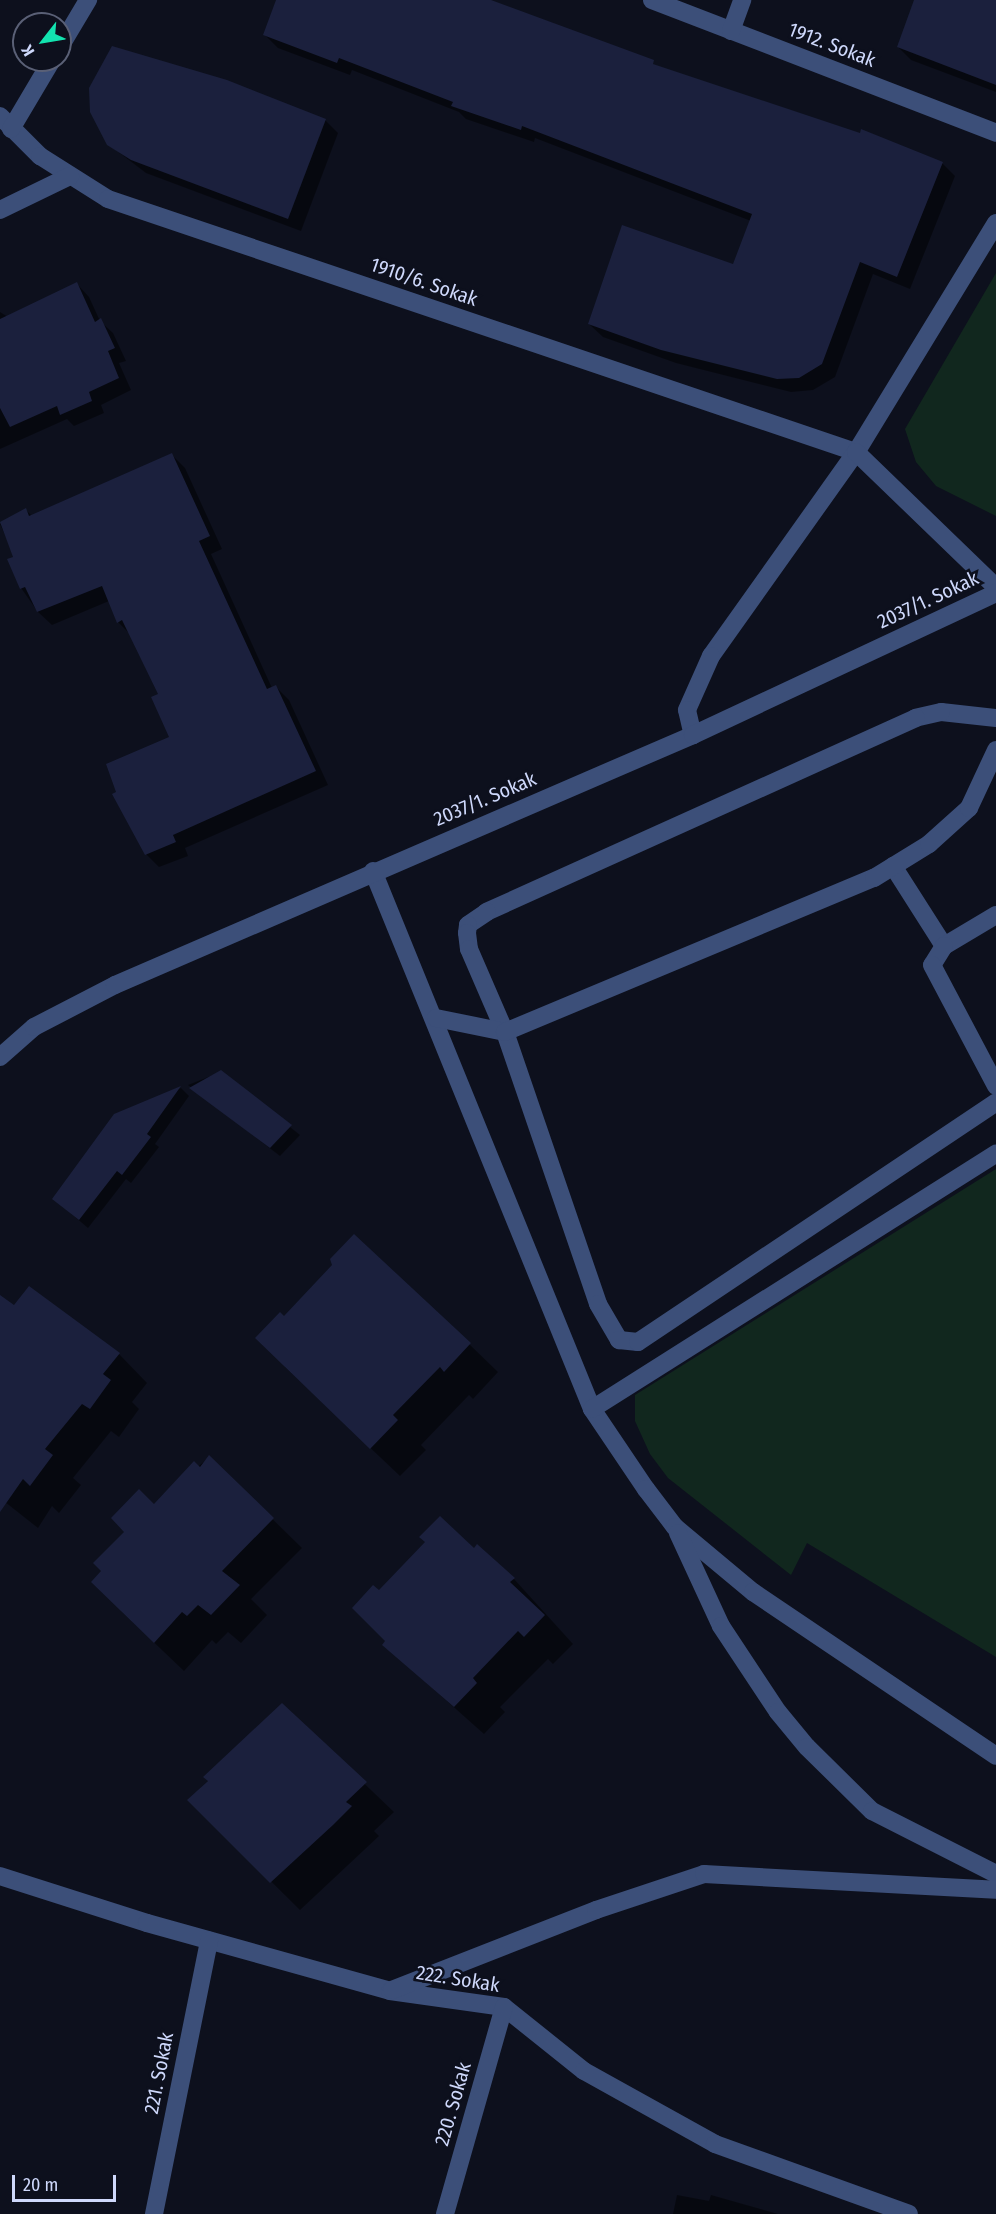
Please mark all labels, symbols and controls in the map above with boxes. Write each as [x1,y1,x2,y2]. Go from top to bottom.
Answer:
north arrow [12,12,72,72]
street label: 1912. Sokak [785,17,879,73]
text: K [17,42,38,59]
street label: 1910/6. Sokak [367,252,481,312]
street label: 2037/1. Sokak [874,566,982,634]
street label: 2037/1. Sokak [430,767,540,831]
street label: 222. Sokak [415,1961,501,1997]
street label: 221. Sokak [139,2030,179,2116]
street label: 220. Sokak [430,2060,476,2148]
scale bar [15,2163,118,2201]
text: 20 m [23,2174,58,2196]

